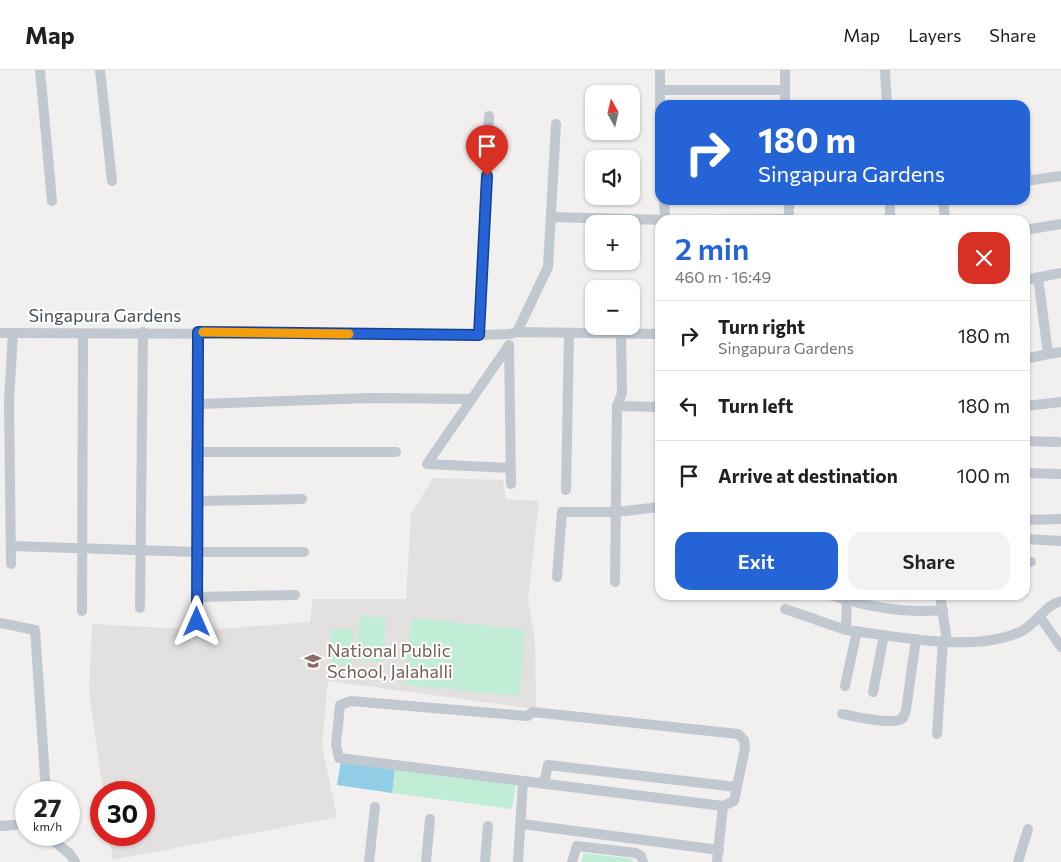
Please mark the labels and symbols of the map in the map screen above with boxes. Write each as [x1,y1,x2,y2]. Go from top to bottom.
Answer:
north arrow [585,85,640,140]
pin [466,125,508,176]
street label: Singapura Gardens [29,304,182,326]
position arrow [170,595,222,647]
place label: National Public School, Jalahalli [327,639,453,682]
school or university icon: National Public School, Jalahalli [303,651,323,671]
speed limit sign: 30 [90,781,155,846]

